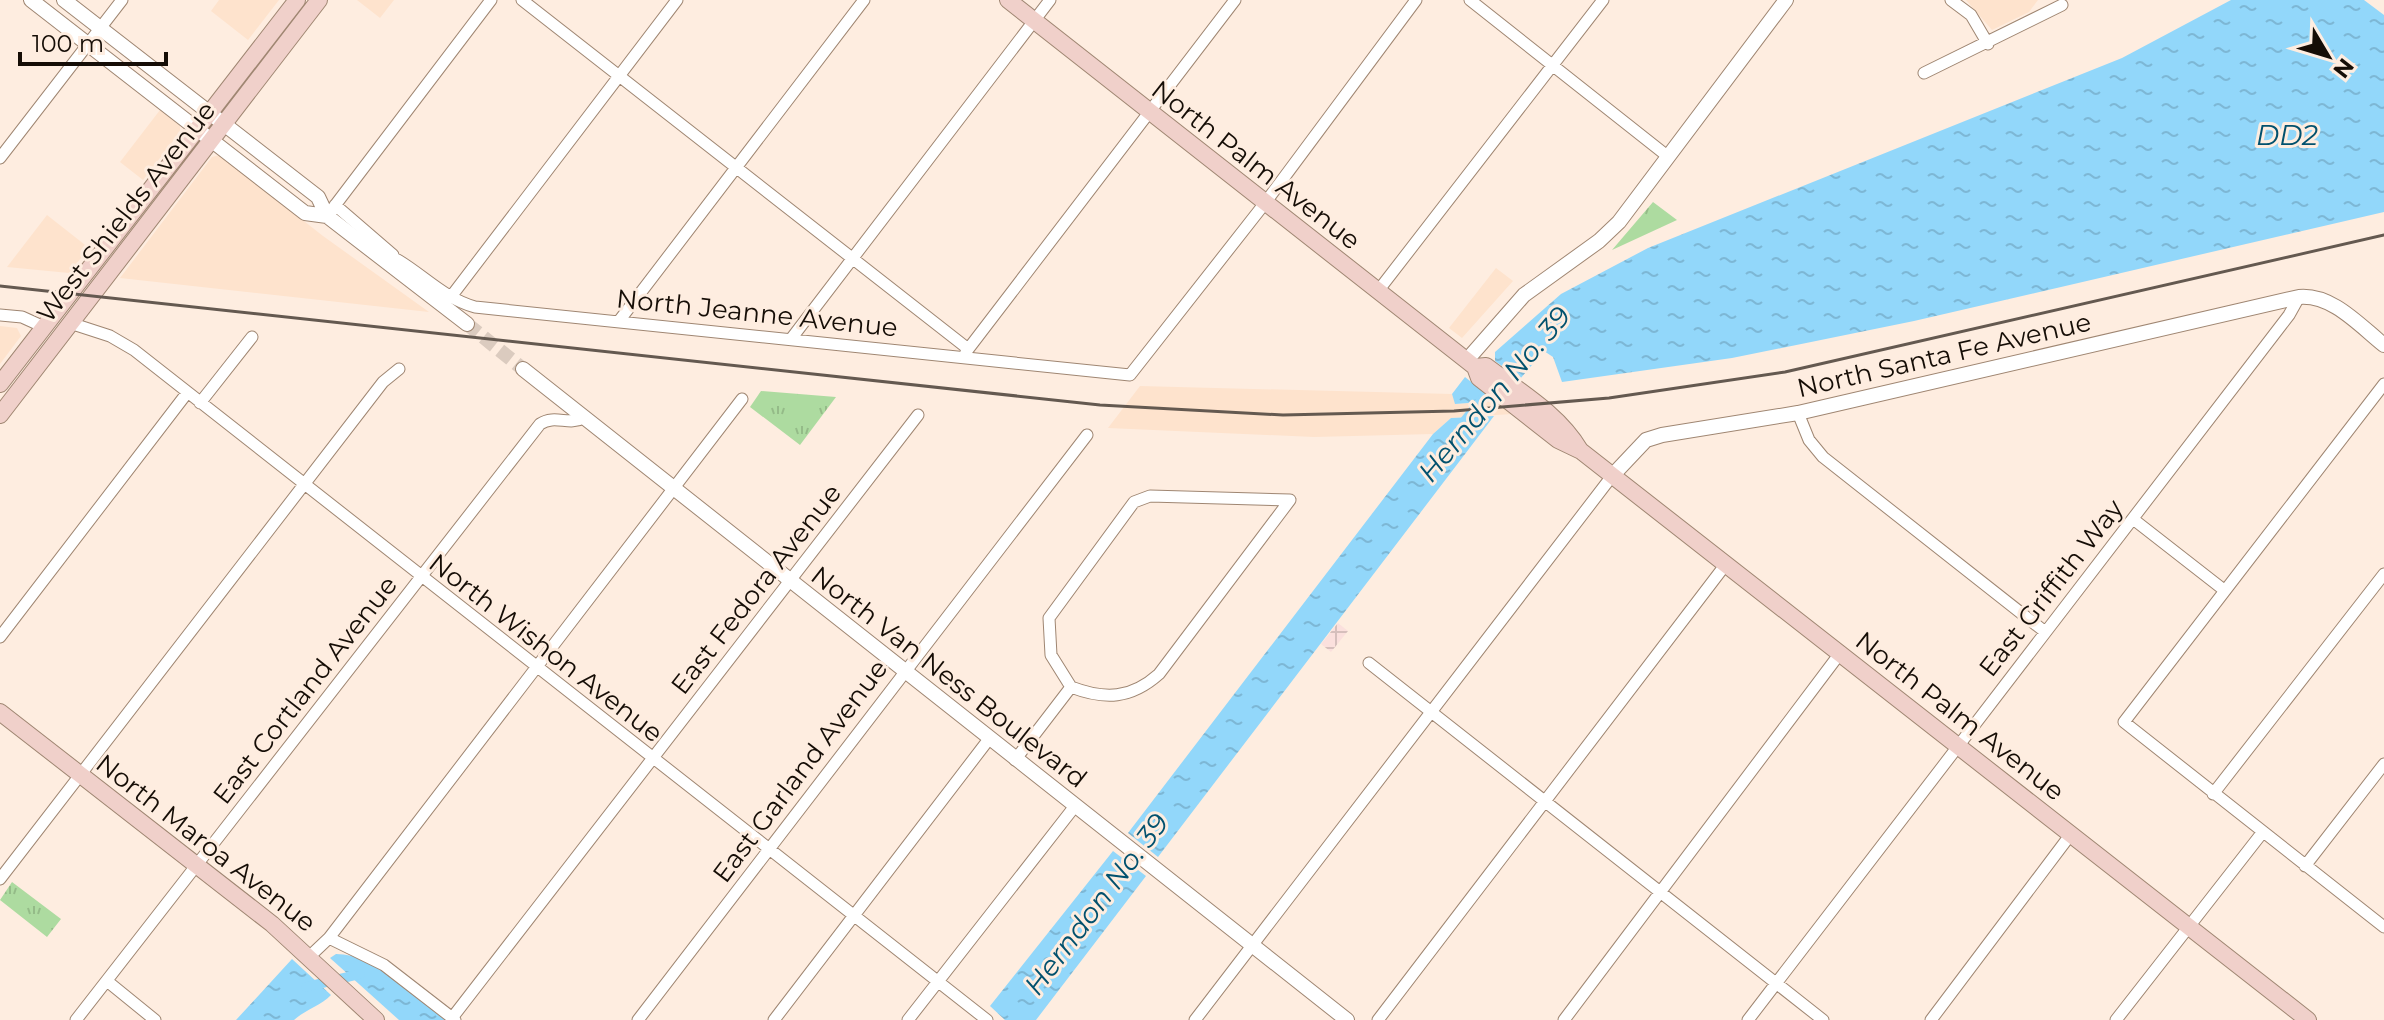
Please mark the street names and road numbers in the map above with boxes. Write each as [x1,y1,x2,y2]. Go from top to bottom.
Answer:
street label: North Palm Avenue [1145,73,1367,257]
street label: West Shields Avenue [30,95,222,329]
street label: North Jeanne Avenue [615,282,899,344]
street label: North Santa Fe Avenue [1794,306,2094,404]
street label: East Fedora Avenue [664,478,848,700]
street label: East Griffith Way [1972,492,2131,683]
street label: North Wishon Avenue [423,547,669,749]
street label: North Van Ness Boulevard [805,559,1093,795]
street label: East Cortland Avenue [206,570,404,810]
street label: North Palm Avenue [1849,624,2071,808]
street label: East Garland Avenue [706,653,894,889]
street label: North Maroa Avenue [90,747,322,939]

